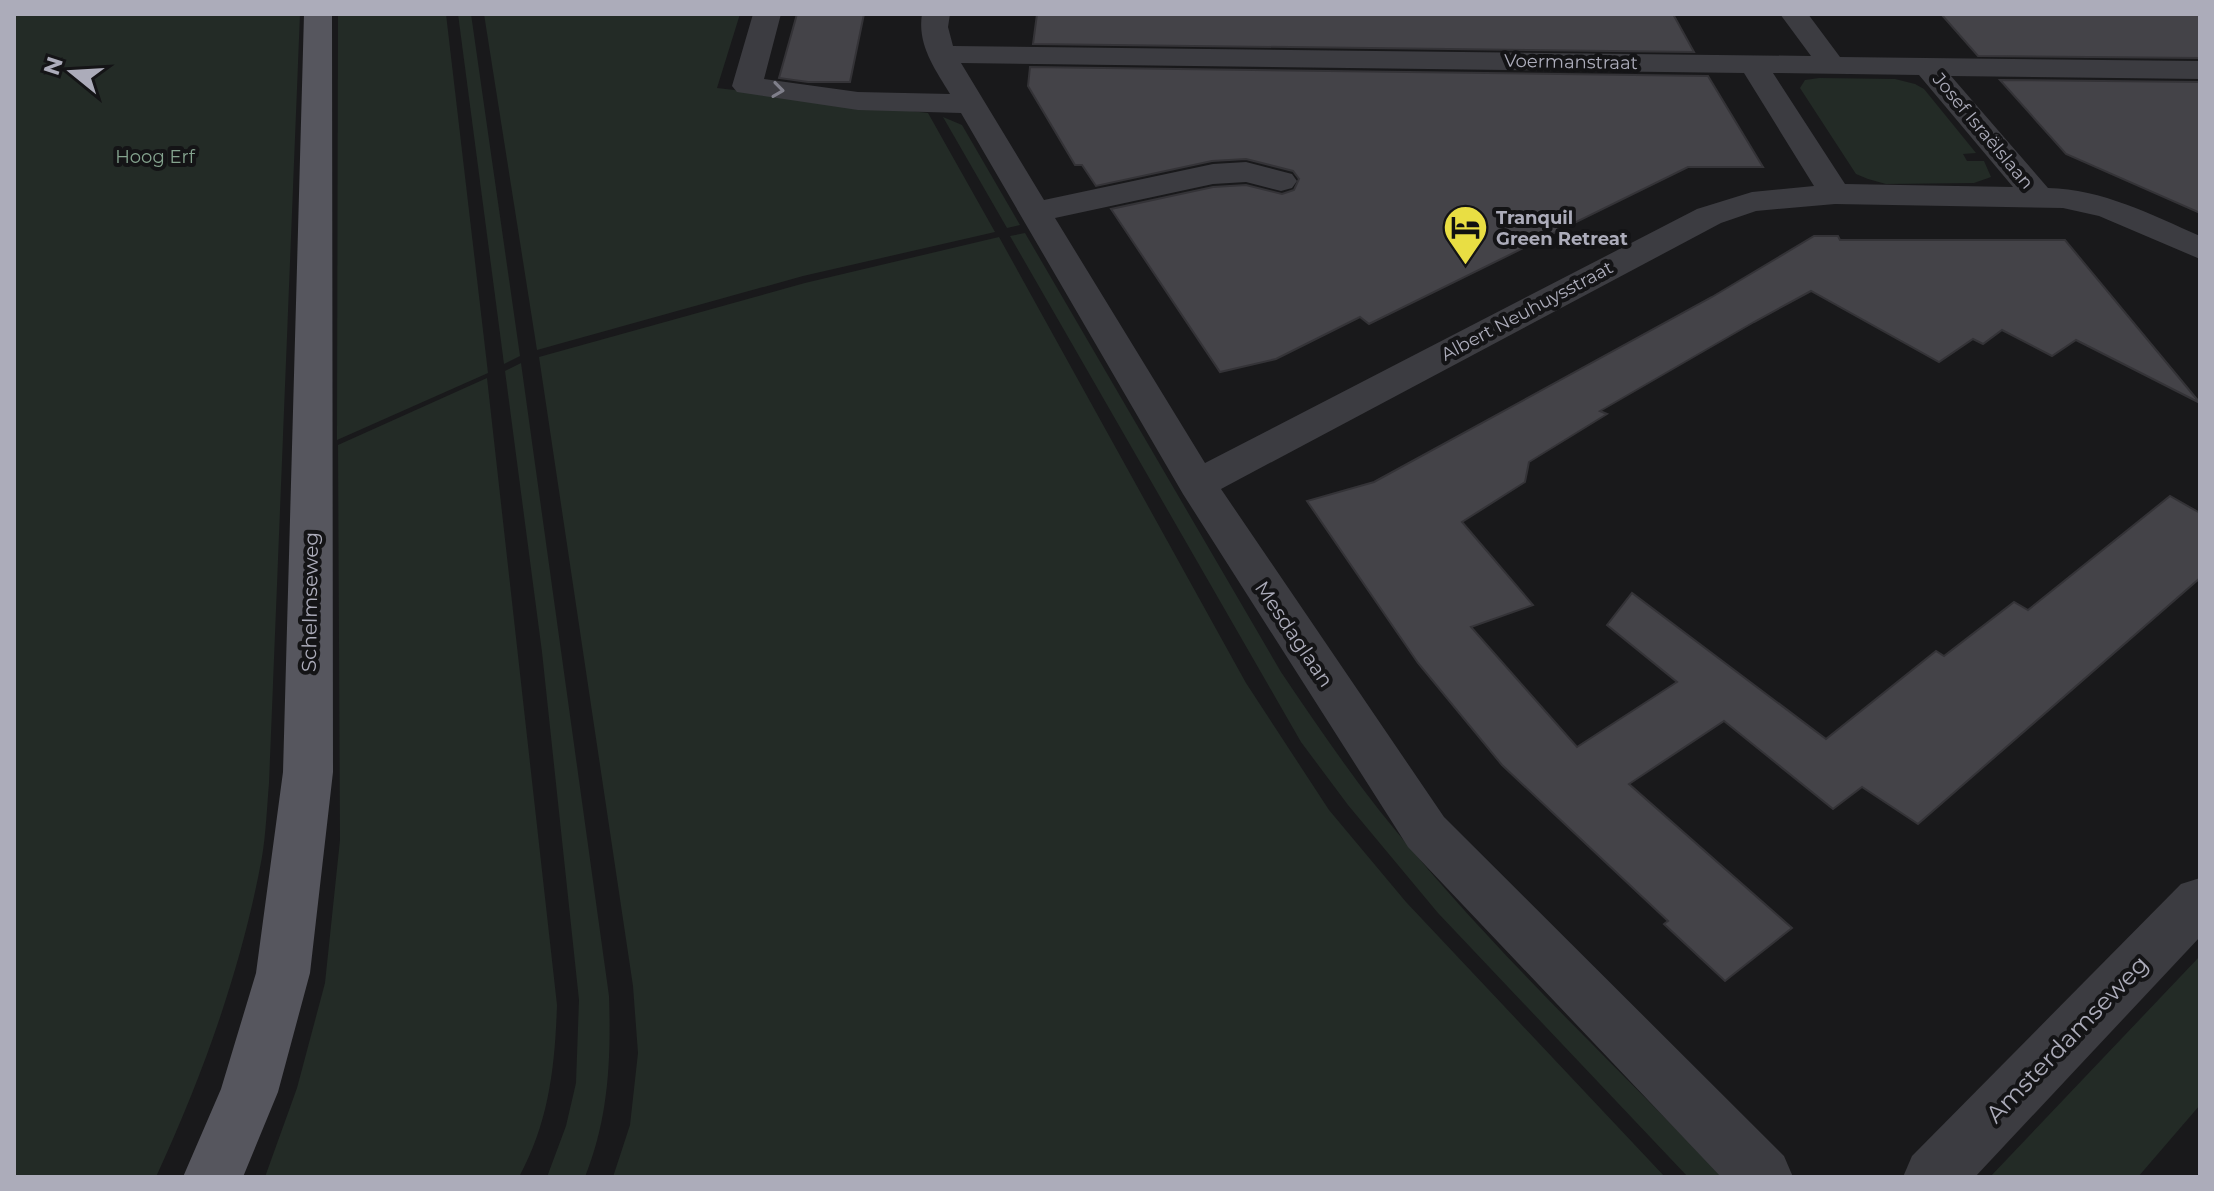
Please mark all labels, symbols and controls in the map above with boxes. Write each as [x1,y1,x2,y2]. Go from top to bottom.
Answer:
north arrow [32,32,112,112]
street label: Voermanstraat [1504,50,1638,74]
text: N [38,53,69,79]
street label: Josef Israëlslaan [1927,68,2038,194]
one-way arrow [771,81,785,98]
park label: Hoog Erf [115,146,196,168]
hotel icon: Tranquil Green Retreat [1441,204,1489,267]
place label: Tranquil Green Retreat [1496,207,1628,250]
street label: Albert Neuhuysstraat [1437,256,1617,366]
street label: Schelmseweg [297,532,323,672]
street label: Mesdaglaan [1250,577,1338,691]
street label: Amsterdamseweg [1980,949,2154,1129]

